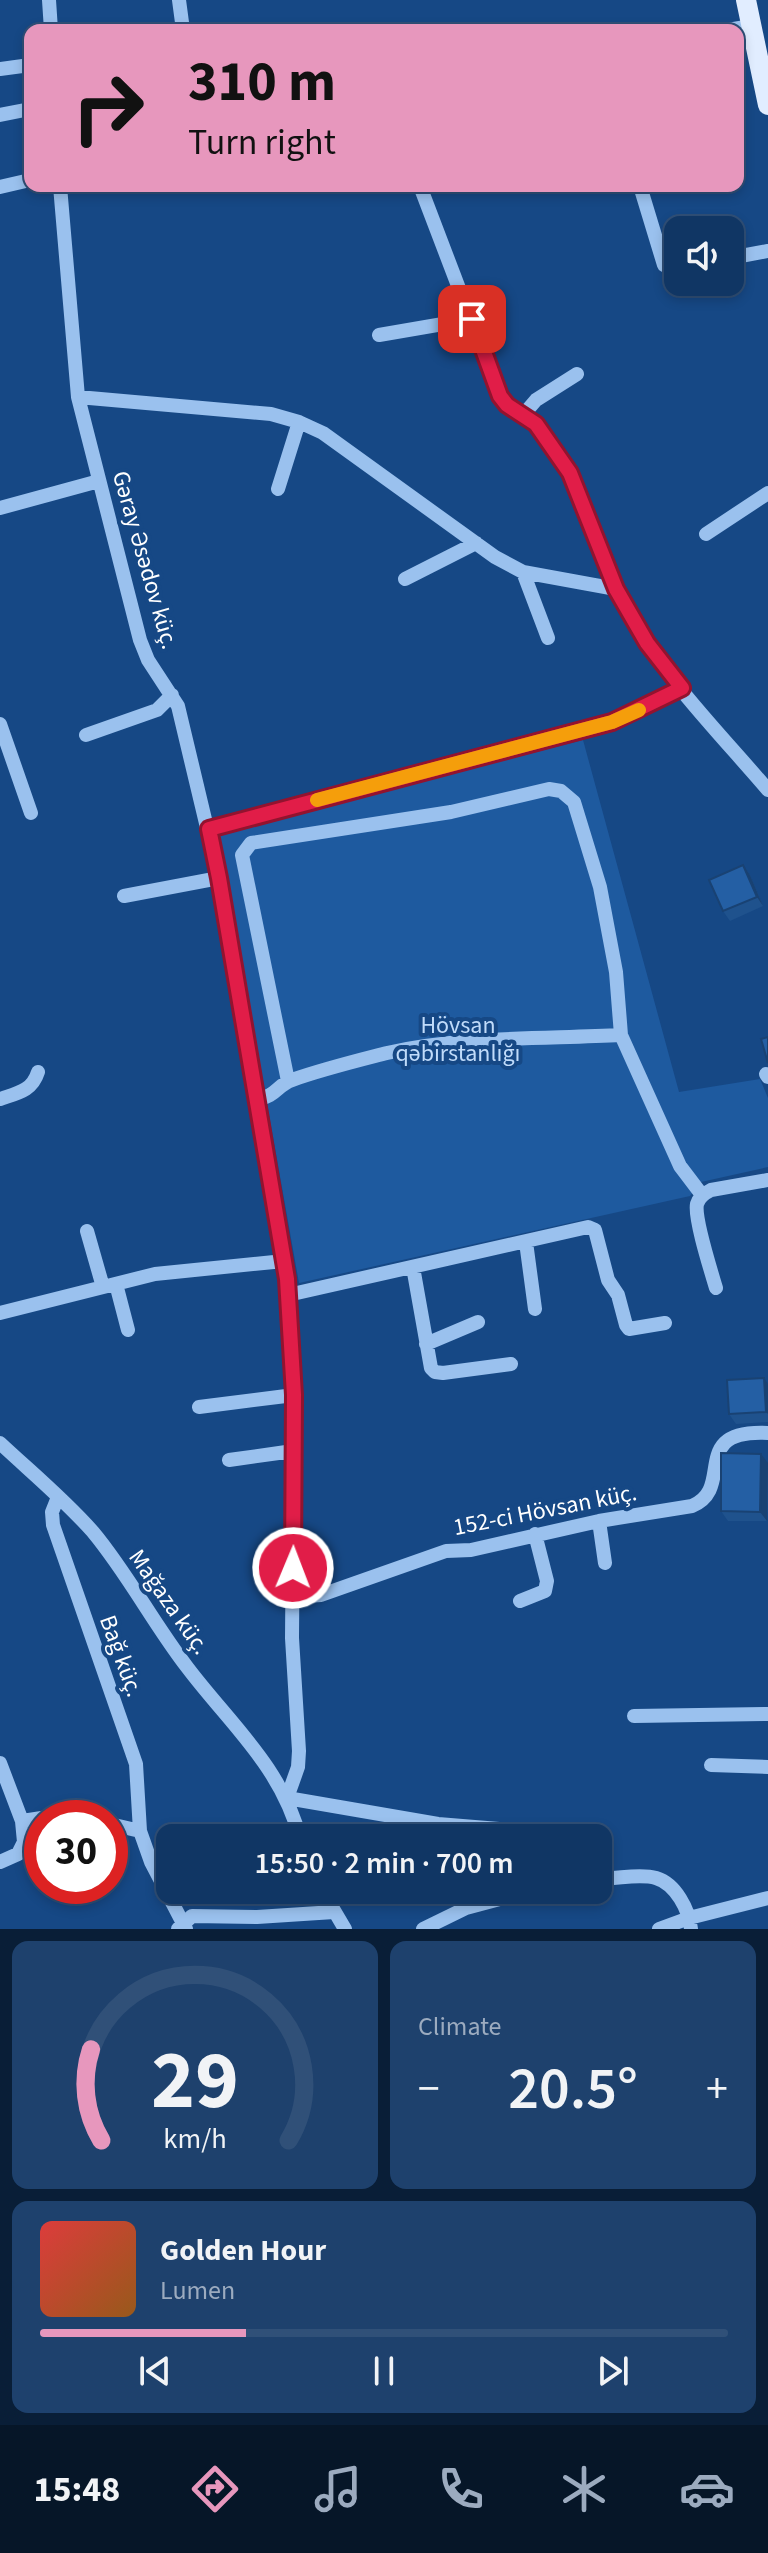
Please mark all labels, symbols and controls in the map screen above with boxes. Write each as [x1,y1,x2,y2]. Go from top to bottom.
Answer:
text: 310 m [188,43,336,122]
icon: right [56,56,160,160]
text: Turn right [188,117,336,168]
map controls [664,216,744,296]
button: sound [664,216,744,296]
pin [438,285,506,353]
icon: arrive [450,297,494,341]
street label: Gəray Əsədov küç. [103,467,187,653]
park label: Hövsan qəbirstanlığı [395,1008,521,1071]
street label: 152-ci Hövsan küç. [450,1475,640,1545]
position arrow [251,1526,335,1610]
street label: Mağaza küç. [120,1542,218,1662]
street label: Bağ küç. [90,1610,152,1702]
speed limit sign: 30 [24,1800,128,1904]
text: 15:50 · 2 min · 700 m [254,1842,514,1885]
text: Climate [418,2008,502,2045]
text: 29 [151,2022,239,2140]
text: 20.5° [508,2047,638,2132]
text: − [418,2058,440,2121]
text: + [706,2058,728,2121]
text: km/h [163,2119,227,2159]
text: Golden Hour [160,2229,326,2272]
text: Lumen [160,2272,235,2309]
icon: previous [133,2349,177,2393]
icon: pause [362,2349,406,2393]
icon: next [591,2349,635,2393]
icon: directions [187,2461,243,2517]
icon: music [310,2461,366,2517]
icon: phone [433,2461,489,2517]
icon: climate [556,2461,612,2517]
icon: car [679,2461,735,2517]
text: 15:48 [33,2464,120,2515]

